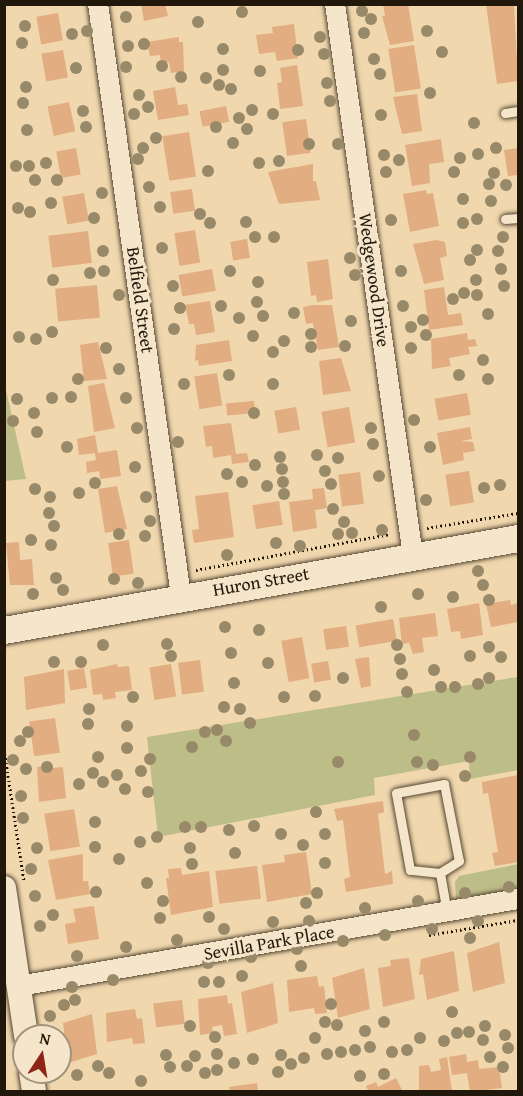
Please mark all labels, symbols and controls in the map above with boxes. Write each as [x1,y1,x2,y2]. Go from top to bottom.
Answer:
street label: Wedgewood Drive [354,212,394,348]
street label: Belfield Street [122,245,158,355]
street label: Huron Street [211,563,311,601]
street label: Sevilla Park Place [202,921,336,965]
north arrow [12,1024,72,1084]
text: N [38,1025,53,1051]

